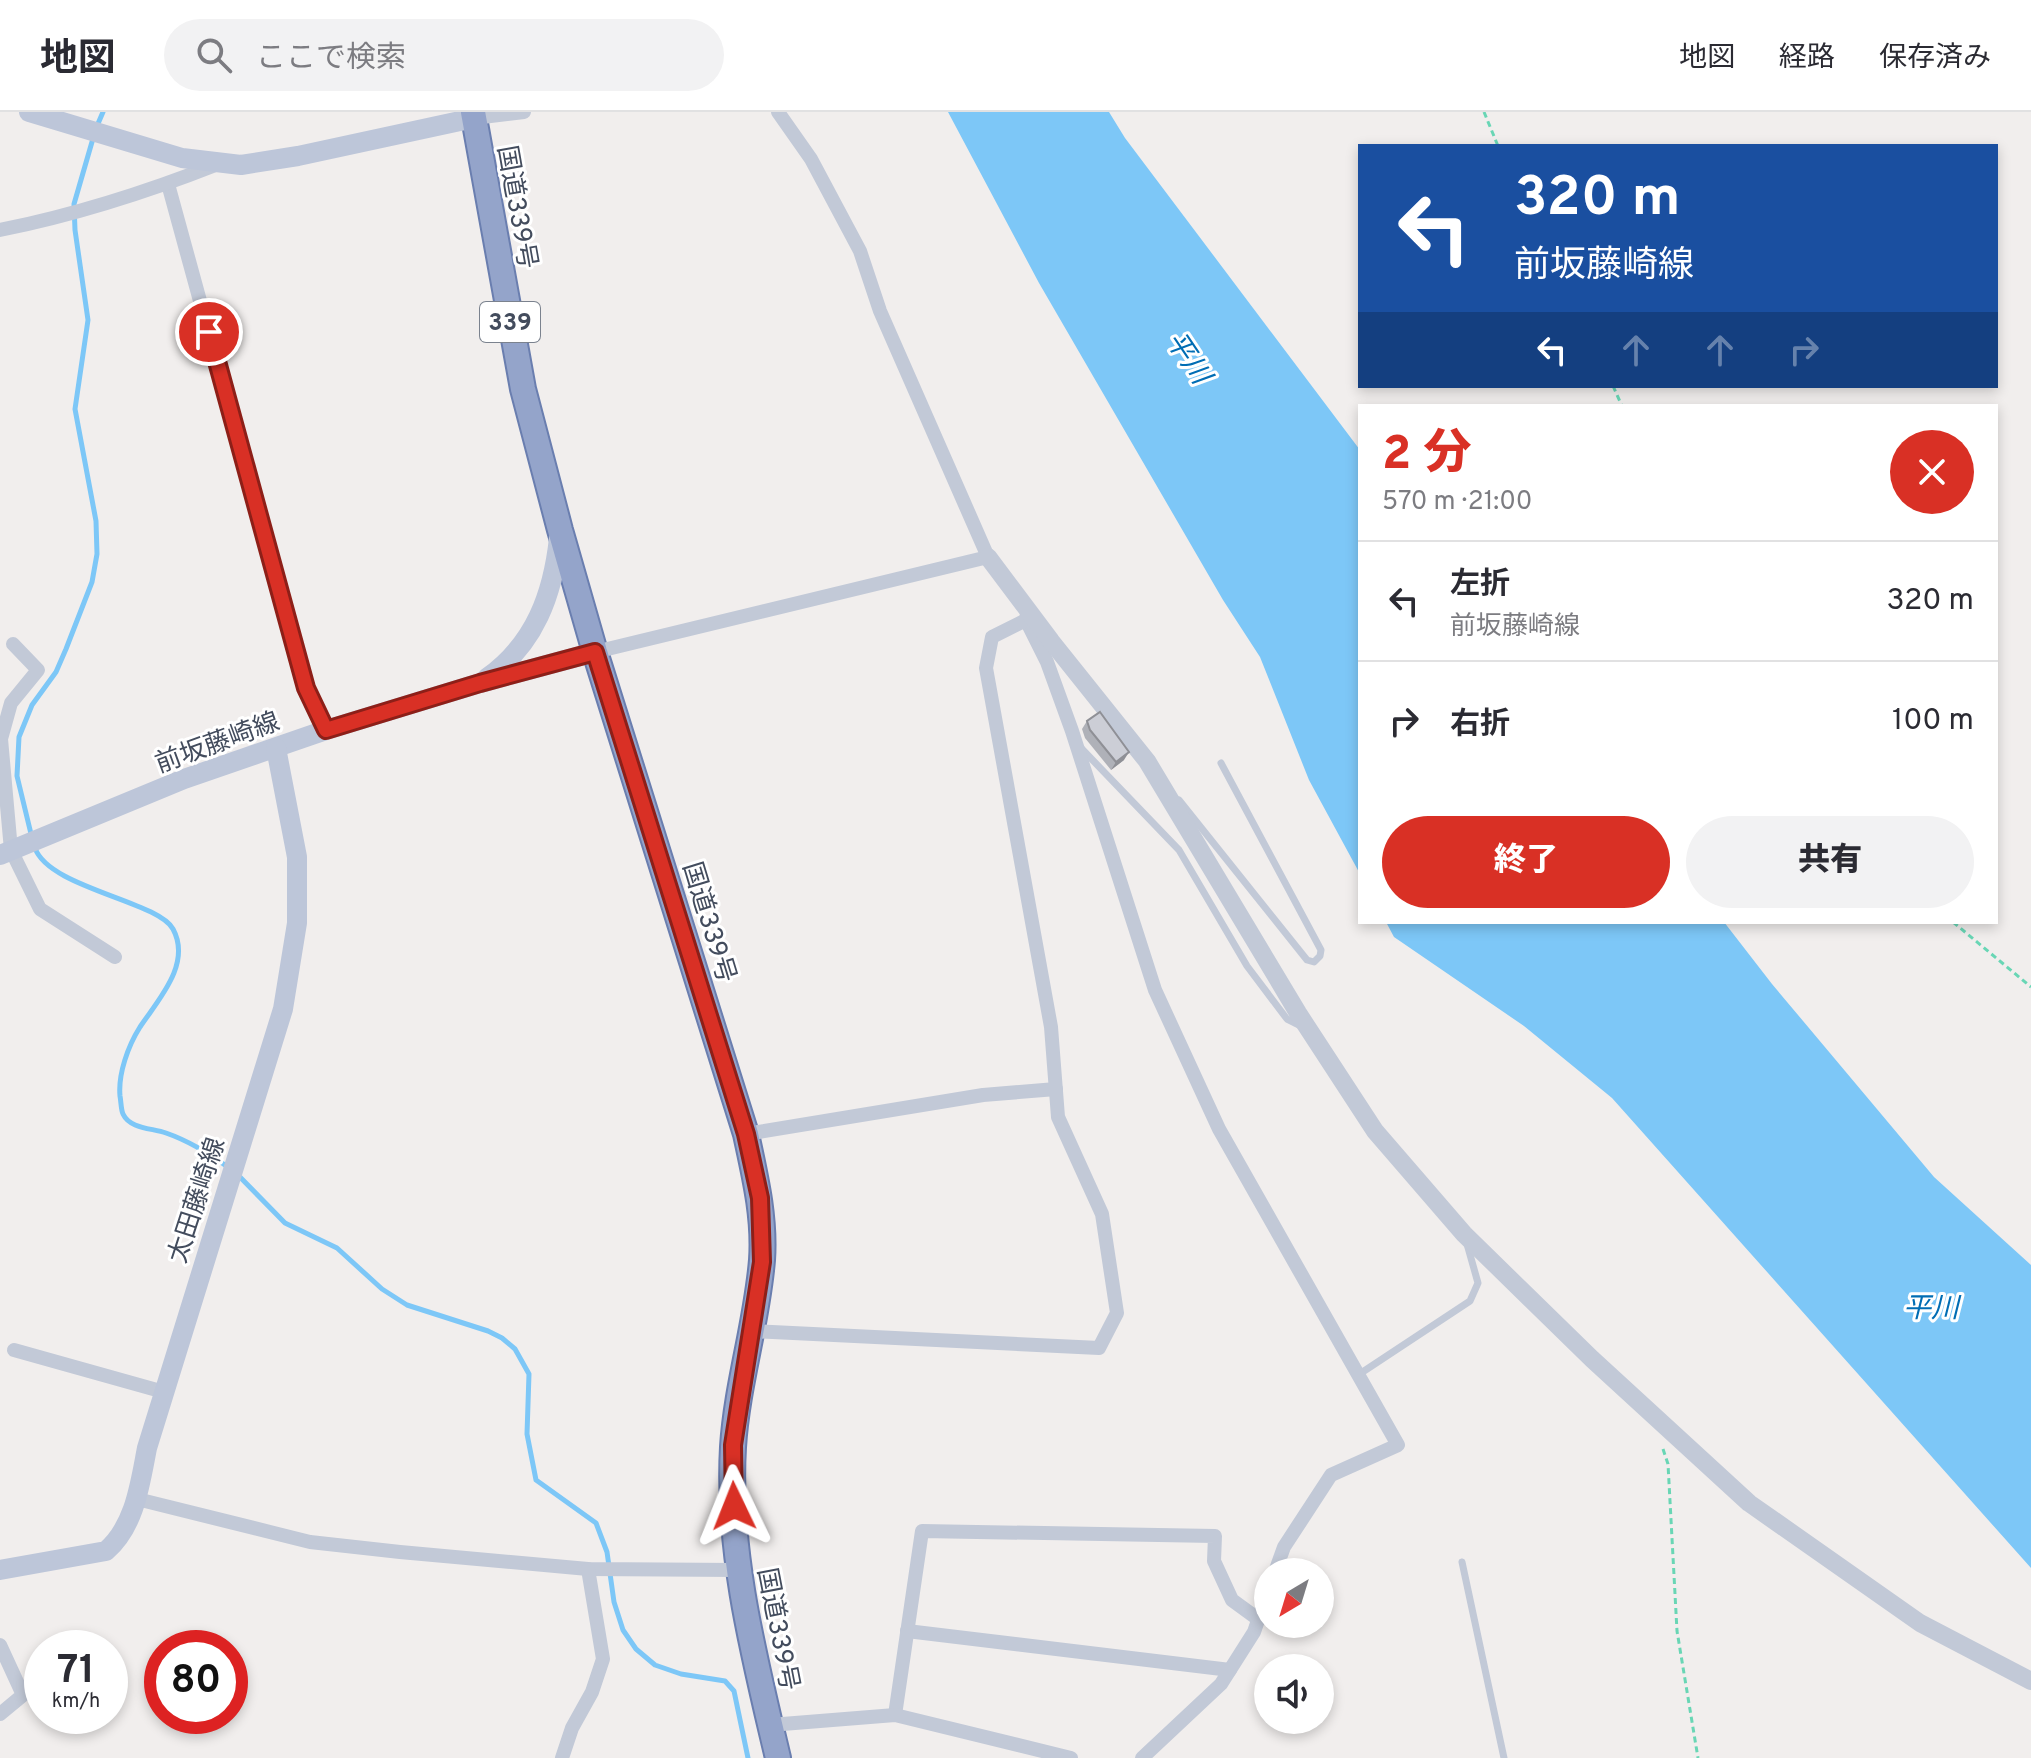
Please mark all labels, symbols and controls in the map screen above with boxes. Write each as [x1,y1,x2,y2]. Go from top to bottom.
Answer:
search box [164,19,724,91]
icon: search [192,33,236,77]
text: 地図 [40,36,116,85]
text: ここで検索 [256,41,406,78]
text: 地図 [1679,41,1735,77]
text: 経路 [1779,41,1835,77]
text: 保存済み [1879,41,1991,77]
street label: 国道339号 [488,143,543,272]
text: 320 m [1514,165,1681,235]
icon: left [1382,176,1486,280]
text: 前坂藤崎線 [1514,244,1694,290]
pin [175,298,243,366]
road number: 339 [480,302,540,342]
icon: arrive [187,310,231,354]
water label: 平川 [1156,325,1219,394]
icon: left [1530,328,1574,372]
icon: ahead [1614,328,1658,372]
icon: ahead [1698,328,1742,372]
icon: right [1782,328,1826,372]
text: 2 分 [1382,426,1472,486]
button: close [1890,430,1974,514]
text: 570 m · 21:00 [1382,486,1532,519]
text: 左折 [1450,567,1510,604]
icon: left [1382,579,1426,623]
text: 320 m [1886,583,1974,620]
text: 前坂藤崎線 [1450,611,1580,644]
icon: right [1382,699,1426,743]
text: 100 m [1892,703,1974,740]
street label: 前坂藤崎線 [151,707,285,782]
text: 右折 [1450,707,1510,744]
button: 終了 [1382,816,1670,908]
button: 共有 [1686,816,1974,908]
street label: 国道339号 [674,858,742,987]
street label: 太田藤崎線 [163,1134,234,1268]
water label: 平川 [1903,1292,1962,1328]
position arrow [692,1464,776,1548]
north arrow [1254,1558,1334,1638]
map controls [1254,1558,1334,1734]
street label: 国道339号 [748,1565,805,1694]
speed limit sign: 80 [144,1630,248,1734]
text: 71 [57,1647,95,1697]
button: sound [1254,1654,1334,1734]
text: km/h [52,1689,100,1715]

